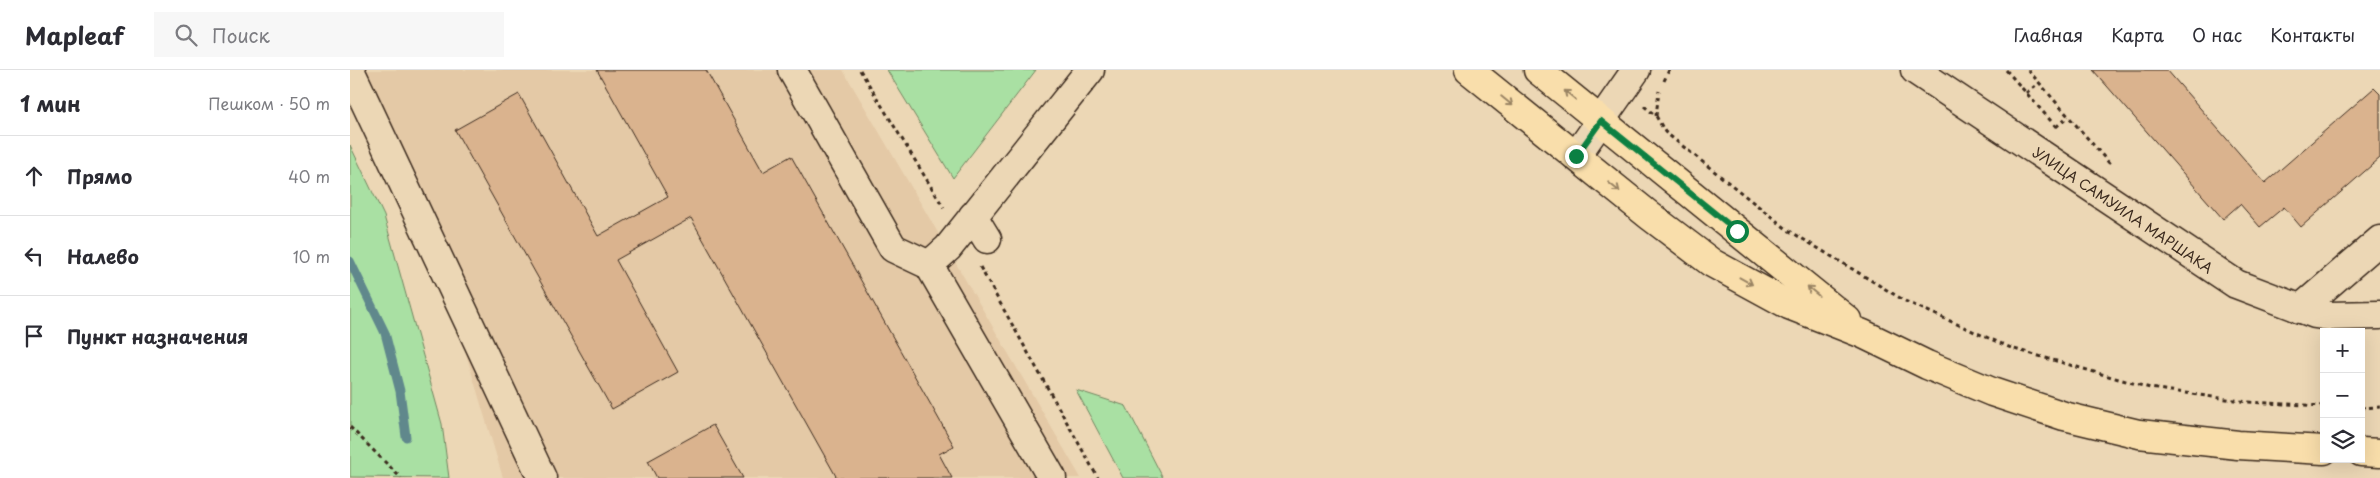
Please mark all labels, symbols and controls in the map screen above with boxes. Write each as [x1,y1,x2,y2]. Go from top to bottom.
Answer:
search box [154,12,504,57]
text: Mapleaf [25,17,124,53]
icon: search [172,21,200,49]
text: Поиск [212,21,270,49]
text: Главная [2014,21,2083,48]
text: Карта [2111,21,2164,48]
text: О нас [2192,21,2242,48]
text: Контакты [2270,21,2355,48]
text: 1 мин [20,87,81,119]
one-way arrow [1564,90,1577,101]
text: Пешком · 50 m [208,91,330,115]
one-way arrow [1500,95,1513,106]
street label: УЛИЦА САМУИЛА МАРШАКА [2029,142,2218,279]
route end [1565,145,1588,168]
icon: ahead [20,162,48,190]
text: Прямо [67,162,132,190]
text: 40 m [288,164,330,188]
one-way arrow [1607,182,1620,193]
route start [1726,220,1749,243]
icon: left [20,242,48,270]
text: Налево [67,242,139,270]
text: 10 m [293,244,330,268]
one-way arrow [1738,277,1753,286]
one-way arrow [1806,285,1819,297]
icon: arrive [20,322,48,350]
text: Пункт назначения [67,322,248,350]
map controls [2320,328,2365,463]
button: + [2320,328,2365,373]
button: − [2320,373,2365,418]
button: layers [2320,418,2365,463]

